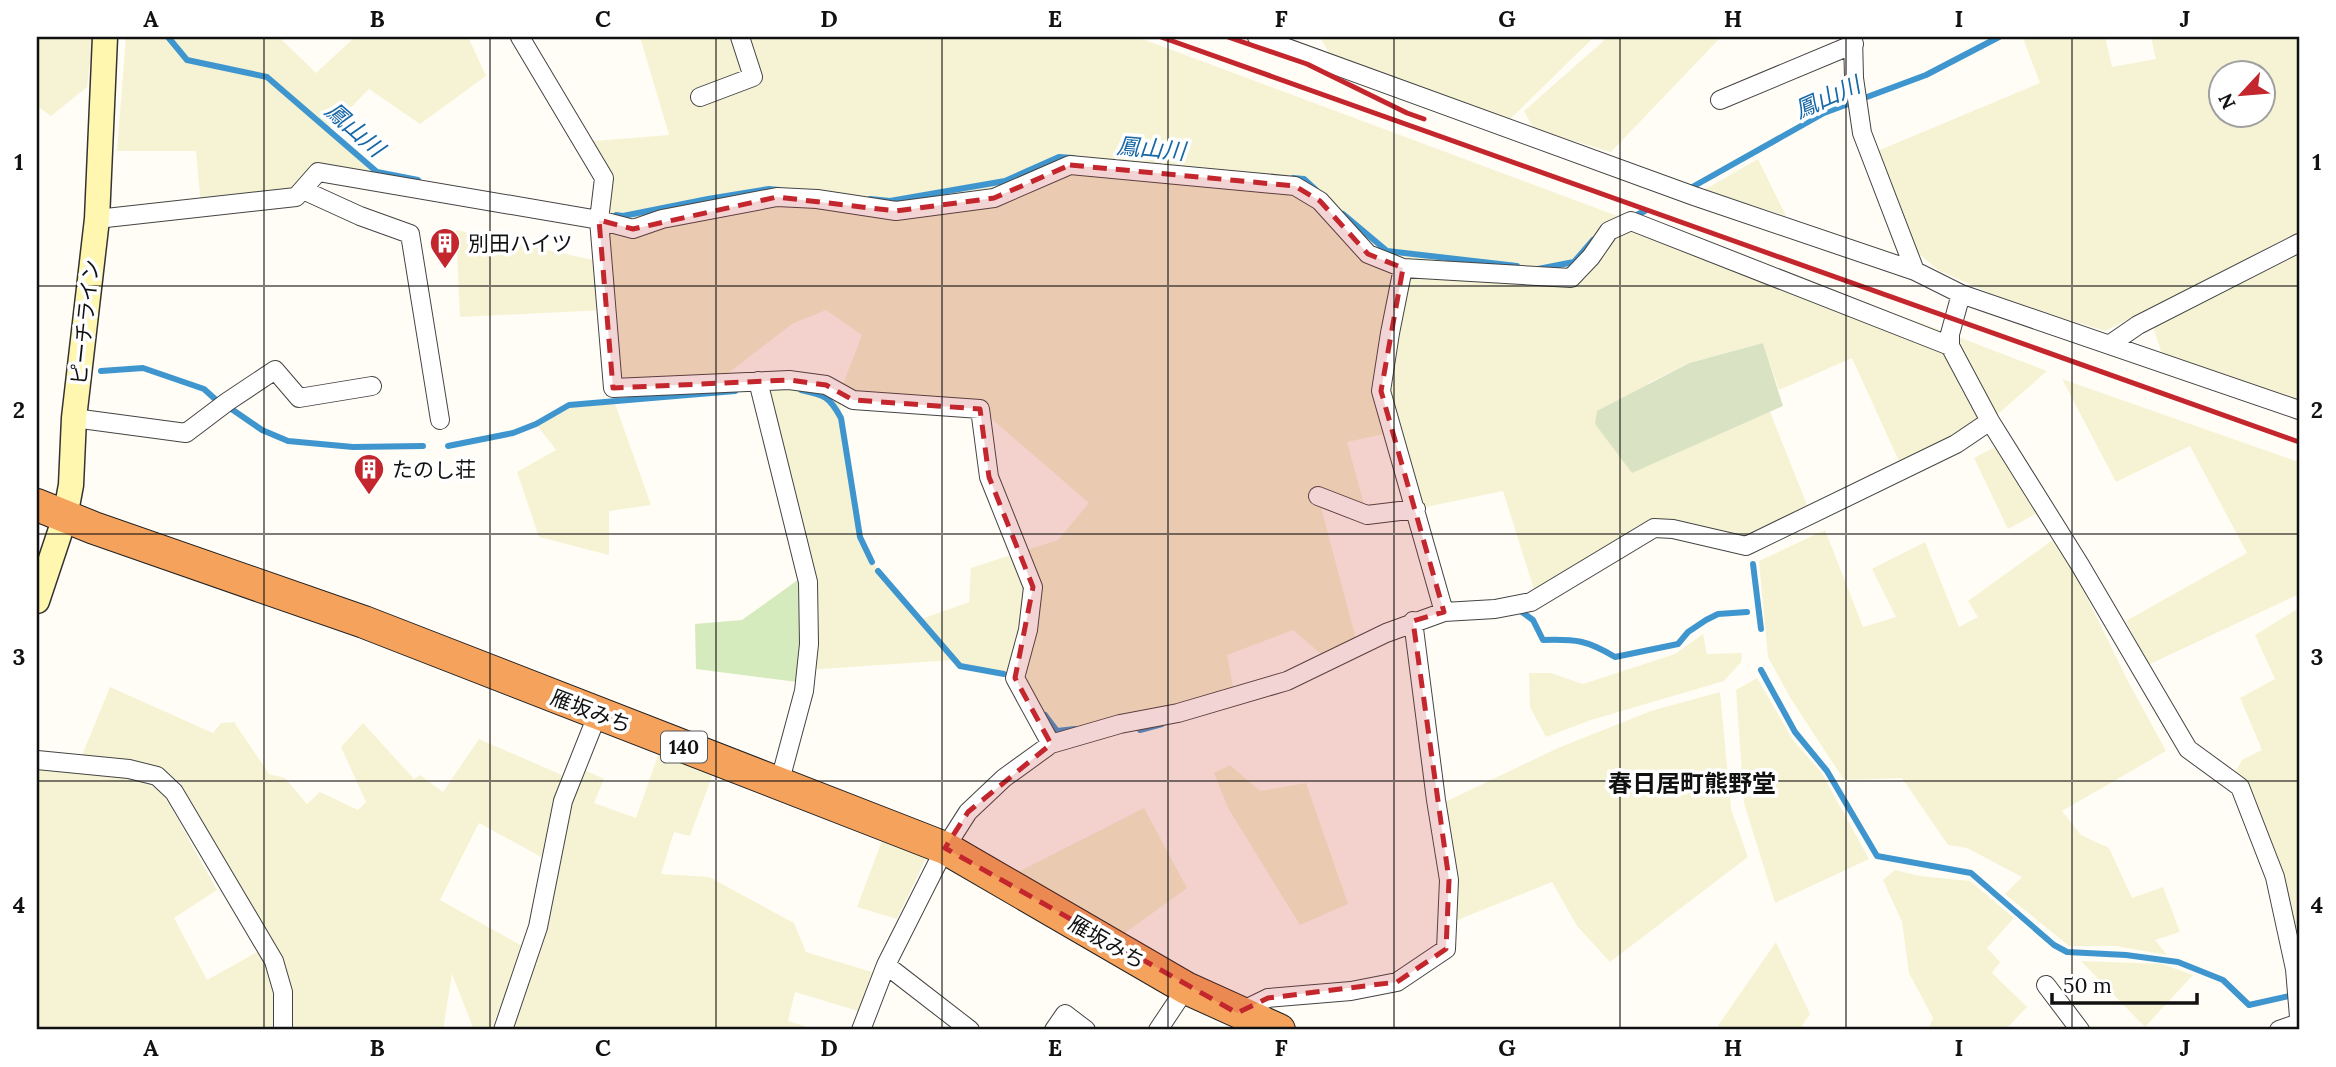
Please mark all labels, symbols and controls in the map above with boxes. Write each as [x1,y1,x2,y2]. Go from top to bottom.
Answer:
text: A [143,4,159,33]
text: B [369,4,385,33]
text: C [595,4,611,33]
text: D [820,4,838,33]
text: E [1048,4,1062,33]
text: F [1274,4,1288,33]
text: G [1498,4,1516,33]
text: H [1724,4,1742,33]
text: I [1955,4,1963,33]
text: J [2180,4,2190,33]
north arrow [2206,60,2276,130]
water label: 鳳山川 [1790,69,1867,124]
text: N [2213,89,2241,113]
water label: 鳳山川 [319,95,393,165]
water label: 鳳山川 [1115,131,1190,166]
text: 1 [14,147,24,176]
text: 1 [2312,147,2322,176]
building icon: 別田ハイツ [428,226,462,270]
place label: 別田ハイツ [468,230,573,257]
street label: ピーチライン [65,258,105,386]
text: 2 [13,395,25,424]
text: 2 [2311,395,2323,424]
building icon: たのし荘 [352,452,386,496]
place label: たのし荘 [392,456,476,483]
text: 3 [13,642,25,671]
text: 3 [2311,642,2323,671]
street label: 雁坂みち [547,683,635,739]
road number: 140 [661,732,707,762]
district label: 春日居町熊野堂 [1608,768,1776,799]
text: 4 [13,890,25,919]
text: 4 [2311,890,2323,919]
street label: 雁坂みち [1064,909,1150,975]
scale bar [2052,962,2198,1006]
text: 50 m [2063,972,2112,999]
text: A [143,1033,159,1062]
text: B [369,1033,385,1062]
text: C [595,1033,611,1062]
text: D [820,1033,838,1062]
text: E [1048,1033,1062,1062]
text: F [1274,1033,1288,1062]
text: G [1498,1033,1516,1062]
text: H [1724,1033,1742,1062]
text: I [1955,1033,1963,1062]
text: J [2180,1033,2190,1062]

